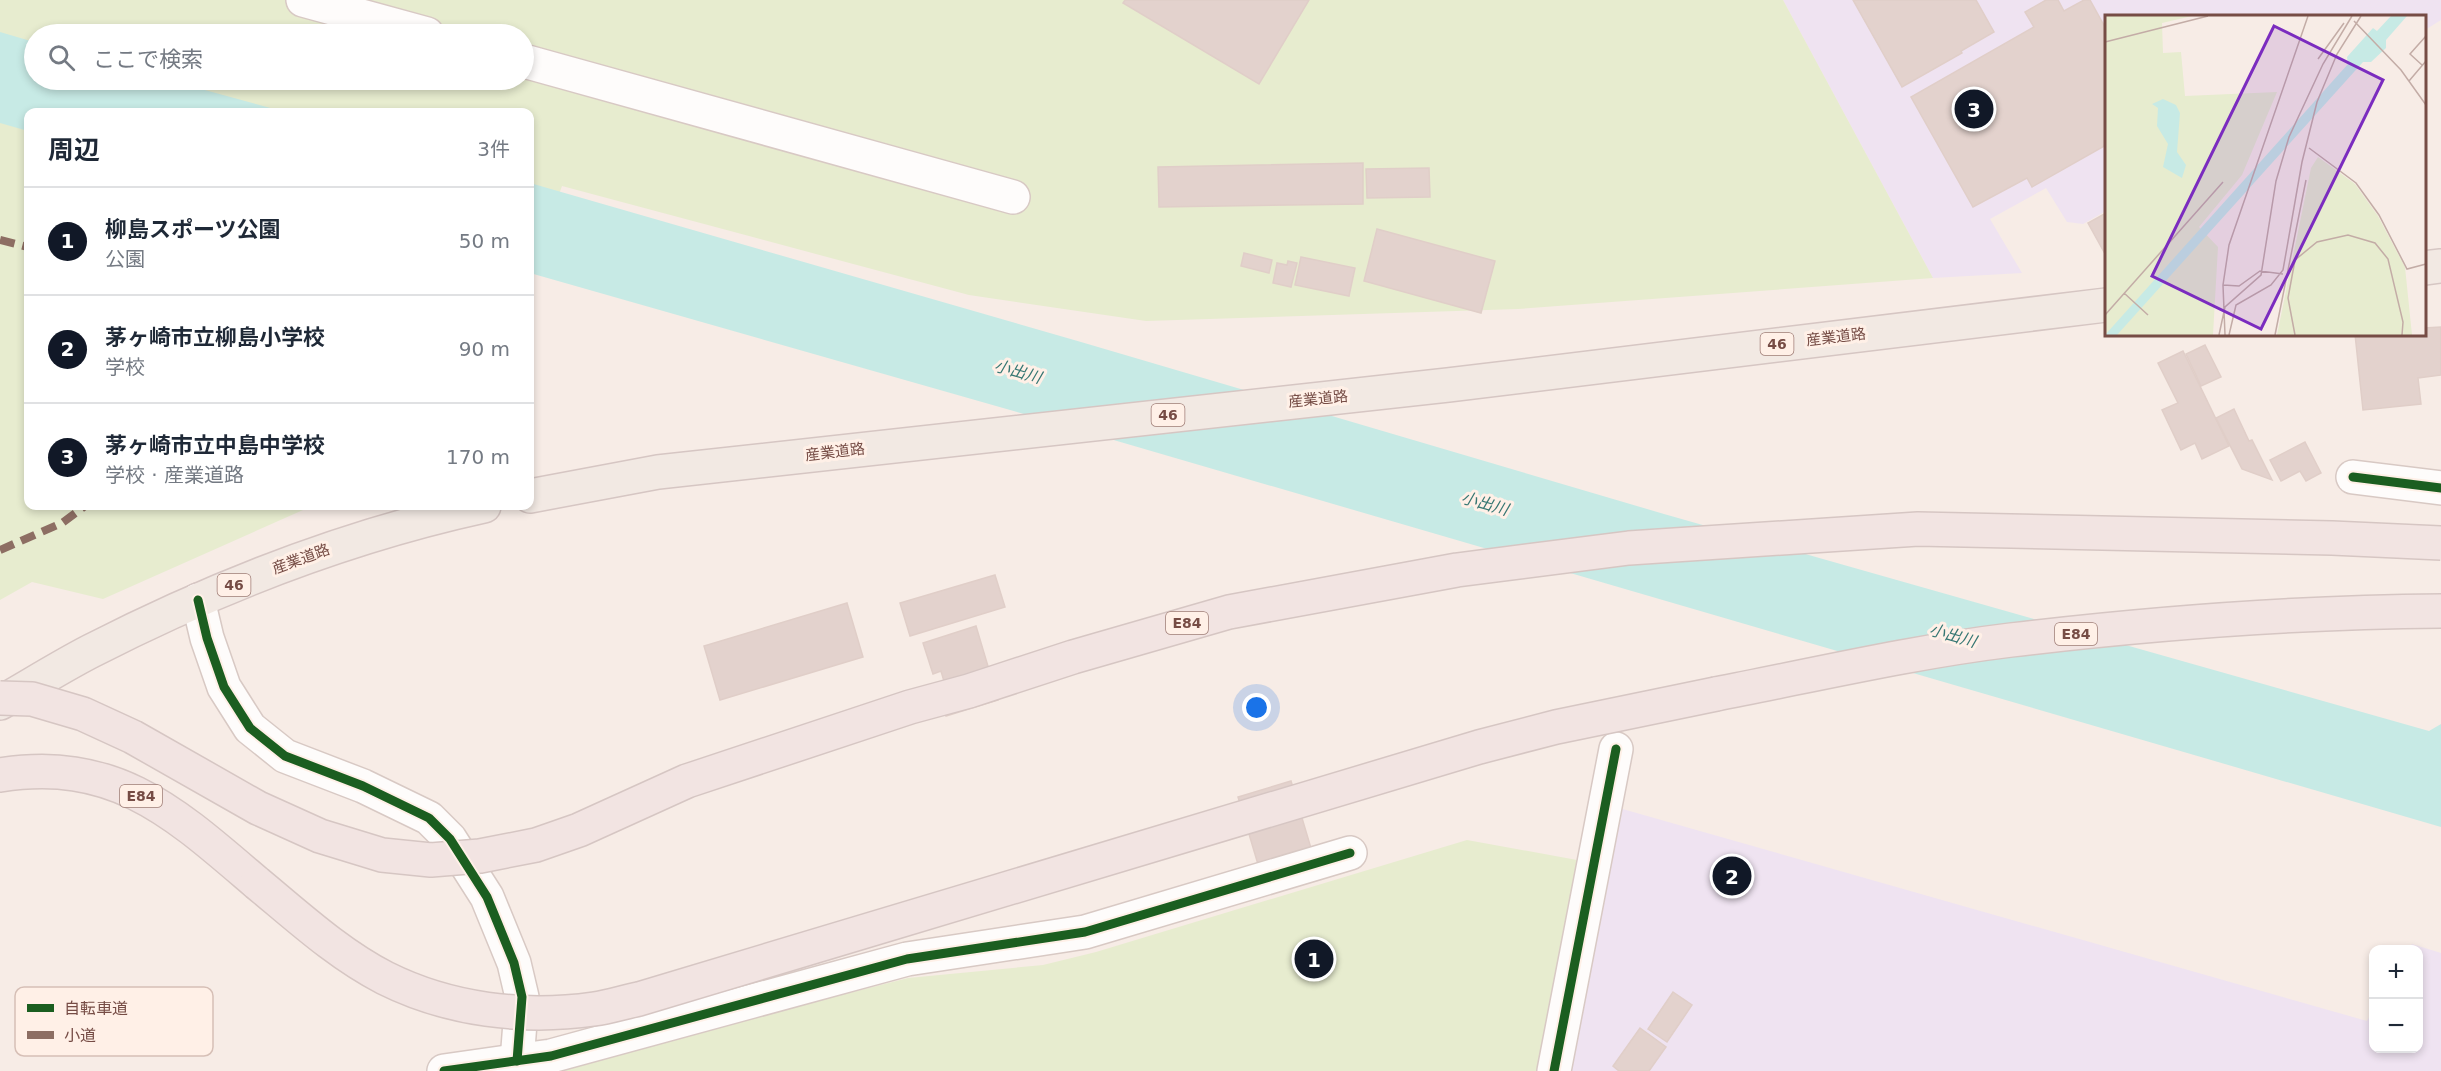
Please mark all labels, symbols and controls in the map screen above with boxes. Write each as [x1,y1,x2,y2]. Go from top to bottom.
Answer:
inset map [2105,15,2426,336]
search box [24,24,534,90]
icon: search [45,41,78,74]
text: ここで検索 [93,47,203,72]
pin: 3 [1954,86,1994,132]
text: 周辺 [48,135,100,165]
text: 3件 [477,137,510,161]
text: 柳島スポーツ公園 [105,217,281,242]
text: 1 [61,229,74,253]
text: 50 m [459,229,510,253]
text: 公園 [105,247,145,271]
street label: 産業道路 [1805,324,1867,350]
text: 茅ヶ崎市立柳島小学校 [105,325,325,350]
road number: 46 [1760,333,1794,355]
text: 2 [61,337,74,361]
text: 90 m [459,337,510,361]
text: 学校 [105,355,145,379]
water label: 小出川 [992,356,1045,388]
street label: 産業道路 [1287,387,1349,411]
road number: 46 [1152,404,1184,426]
text: 茅ヶ崎市立中島中学校 [105,433,325,458]
street label: 産業道路 [804,439,866,465]
text: 3 [61,445,74,469]
text: 170 m [446,445,510,469]
text: 学校 · 産業道路 [105,463,244,487]
water label: 小出川 [1459,488,1512,520]
street label: 産業道路 [270,540,332,578]
road number: 46 [218,574,250,596]
road number: E84 [1166,612,1208,634]
water label: 小出川 [1927,620,1980,652]
road number: E84 [2055,623,2097,645]
your location [1242,693,1271,722]
road number: E84 [120,785,162,807]
pin: 2 [1712,854,1752,898]
pin: 1 [1294,936,1334,982]
map controls [2369,945,2423,1053]
button: + [2369,945,2423,999]
legend [15,987,213,1056]
text: 自転車道 [64,999,128,1018]
button: − [2369,999,2423,1053]
text: 小道 [64,1026,96,1045]

